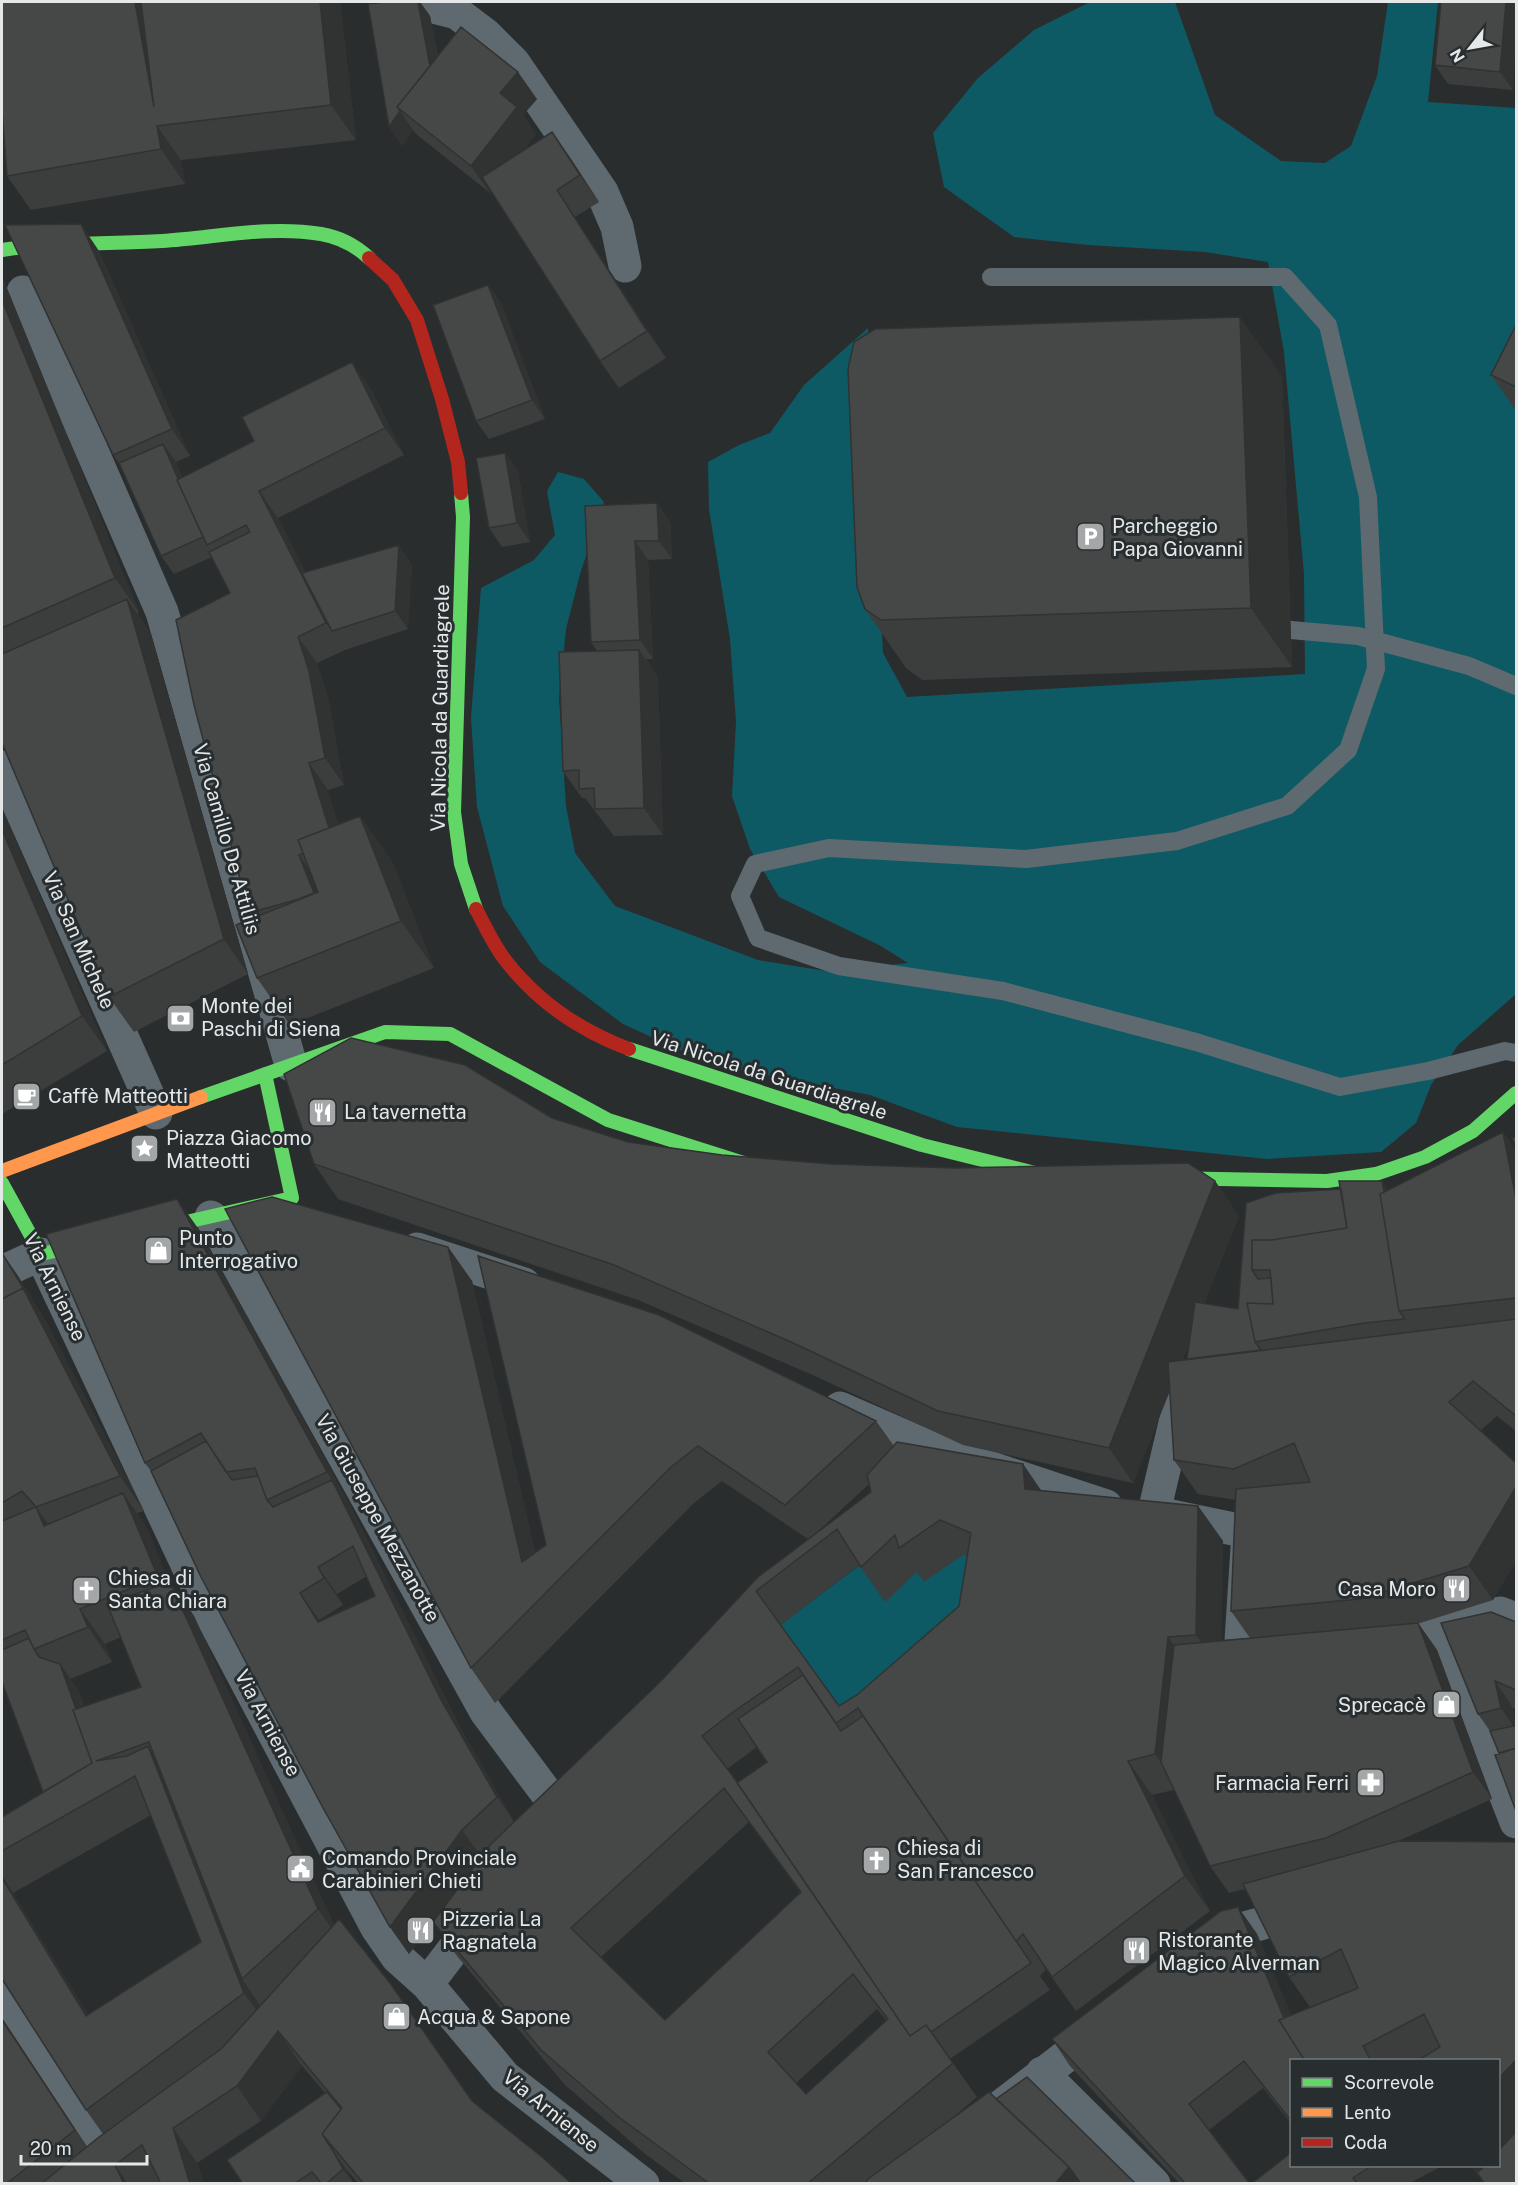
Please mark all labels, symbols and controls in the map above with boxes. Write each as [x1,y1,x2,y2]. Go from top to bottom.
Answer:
north arrow [1440,18,1500,78]
text: N [1446,45,1469,66]
place label: Parcheggio Papa Giovanni [1112,514,1243,561]
parking icon: Parcheggio Papa Giovanni [1075,521,1107,553]
street label: Via Nicola da Guardiagrele [426,584,454,832]
street label: Via Camillo De Attiliis [188,741,266,937]
street label: Via San Michele [38,867,120,1013]
place label: Monte dei Paschi di Siena [201,994,341,1041]
bank icon: Monte dei Paschi di Siena [164,1002,196,1034]
street label: Via Nicola da Guardiagrele [648,1025,890,1125]
cafe icon: Caffè Matteotti [11,1080,43,1112]
place label: Caffè Matteotti [48,1084,188,1108]
restaurant icon: La tavernetta [307,1096,339,1128]
place label: La tavernetta [344,1100,467,1124]
place label: Piazza Giacomo Matteotti [166,1126,312,1173]
place icon: Piazza Giacomo Matteotti [129,1133,161,1165]
place label: Punto Interrogativo [179,1226,298,1273]
street label: Via Arniense [19,1229,91,1345]
shop icon: Punto Interrogativo [142,1234,174,1266]
street label: Via Giuseppe Mezzanotte [311,1410,445,1626]
place label: Chiesa di Santa Chiara [108,1566,227,1613]
restaurant icon: Casa Moro [1441,1573,1473,1605]
church icon: Chiesa di Santa Chiara [71,1574,103,1606]
place label: Casa Moro [1337,1577,1436,1601]
street label: Via Arniense [230,1666,306,1780]
shop icon: Sprecacè [1431,1689,1463,1721]
place label: Sprecacè [1338,1693,1426,1717]
pharmacy icon: Farmacia Ferri [1354,1767,1386,1799]
place label: Farmacia Ferri [1215,1771,1349,1795]
place label: Chiesa di San Francesco [897,1836,1034,1883]
church icon: Chiesa di San Francesco [860,1844,892,1876]
place label: Comando Provinciale Carabinieri Chieti [322,1846,517,1893]
public building icon: Comando Provinciale Carabinieri Chieti [285,1853,317,1885]
place label: Pizzeria La Ragnatela [442,1907,541,1954]
restaurant icon: Pizzeria La Ragnatela [405,1915,437,1947]
place label: Ristorante Magico Alverman [1158,1928,1320,1975]
restaurant icon: Ristorante Magico Alverman [1121,1935,1153,1967]
shop icon: Acqua & Sapone [380,2001,412,2033]
place label: Acqua & Sapone [417,2005,571,2029]
legend [1290,2059,1500,2167]
street label: Via Arniense [498,2065,604,2157]
text: Scorrevole [1344,2072,1434,2093]
text: Lento [1344,2102,1391,2123]
scale bar [21,2128,147,2166]
text: Coda [1344,2132,1387,2153]
text: 20 m [30,2138,72,2159]

